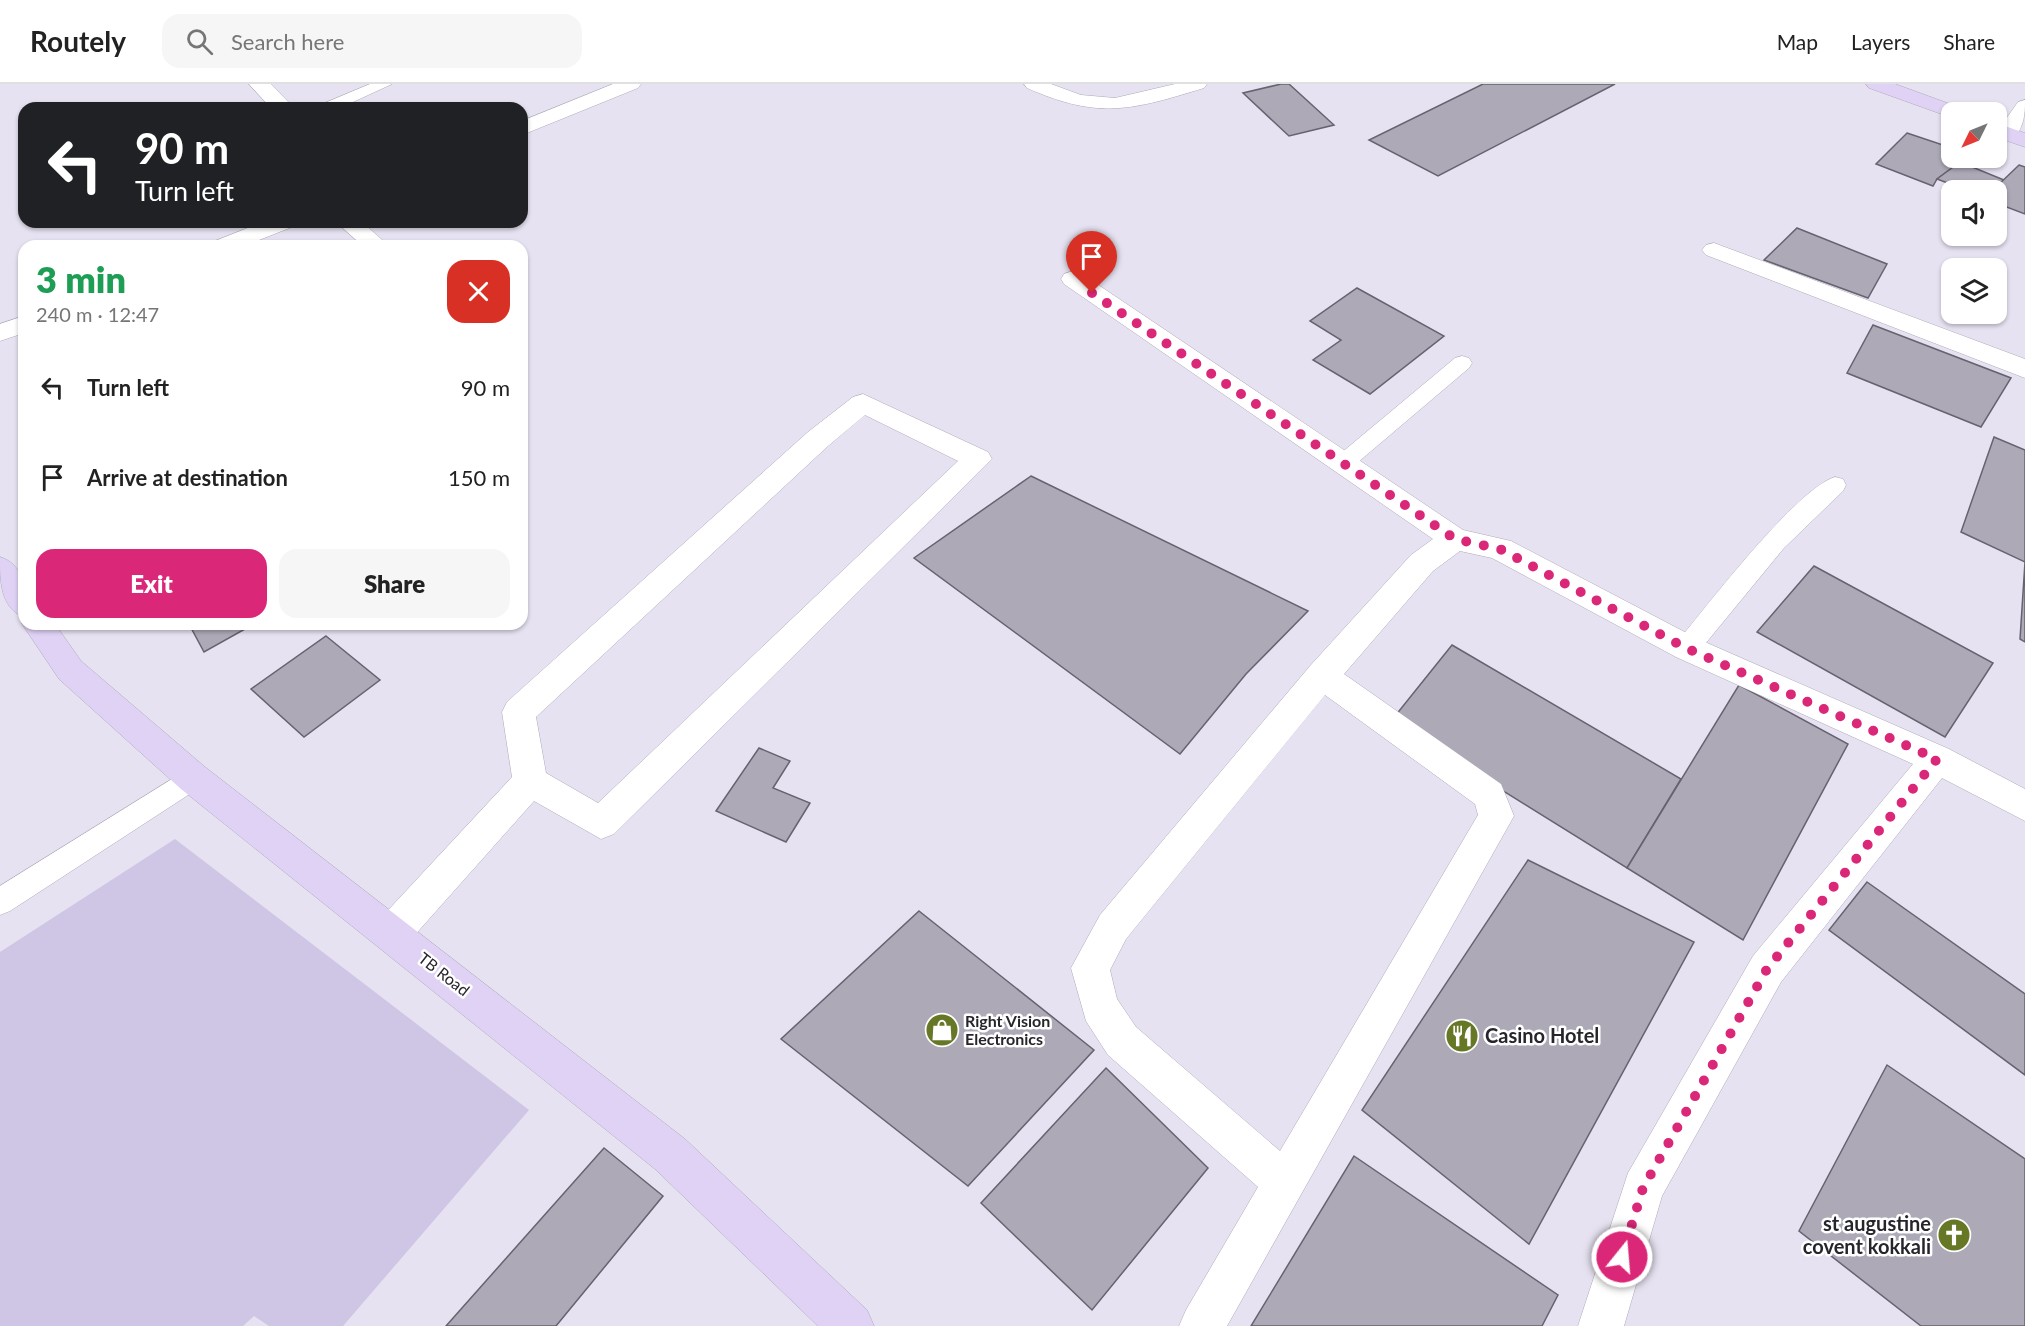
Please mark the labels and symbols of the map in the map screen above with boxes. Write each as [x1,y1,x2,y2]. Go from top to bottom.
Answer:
north arrow [1941,102,2007,168]
pin [1066,231,1117,293]
street label: TB Road [415,948,474,999]
place label: Right Vision Electronics [965,1011,1050,1048]
shop icon: Right Vision Electronics [924,1012,960,1048]
restaurant icon: Casino Hotel [1444,1018,1480,1054]
place label: Casino Hotel [1485,1023,1599,1047]
place label: st augustine covent kokkali [1803,1211,1931,1258]
church icon: st augustine covent kokkali [1936,1217,1972,1253]
position arrow [1590,1225,1654,1289]

